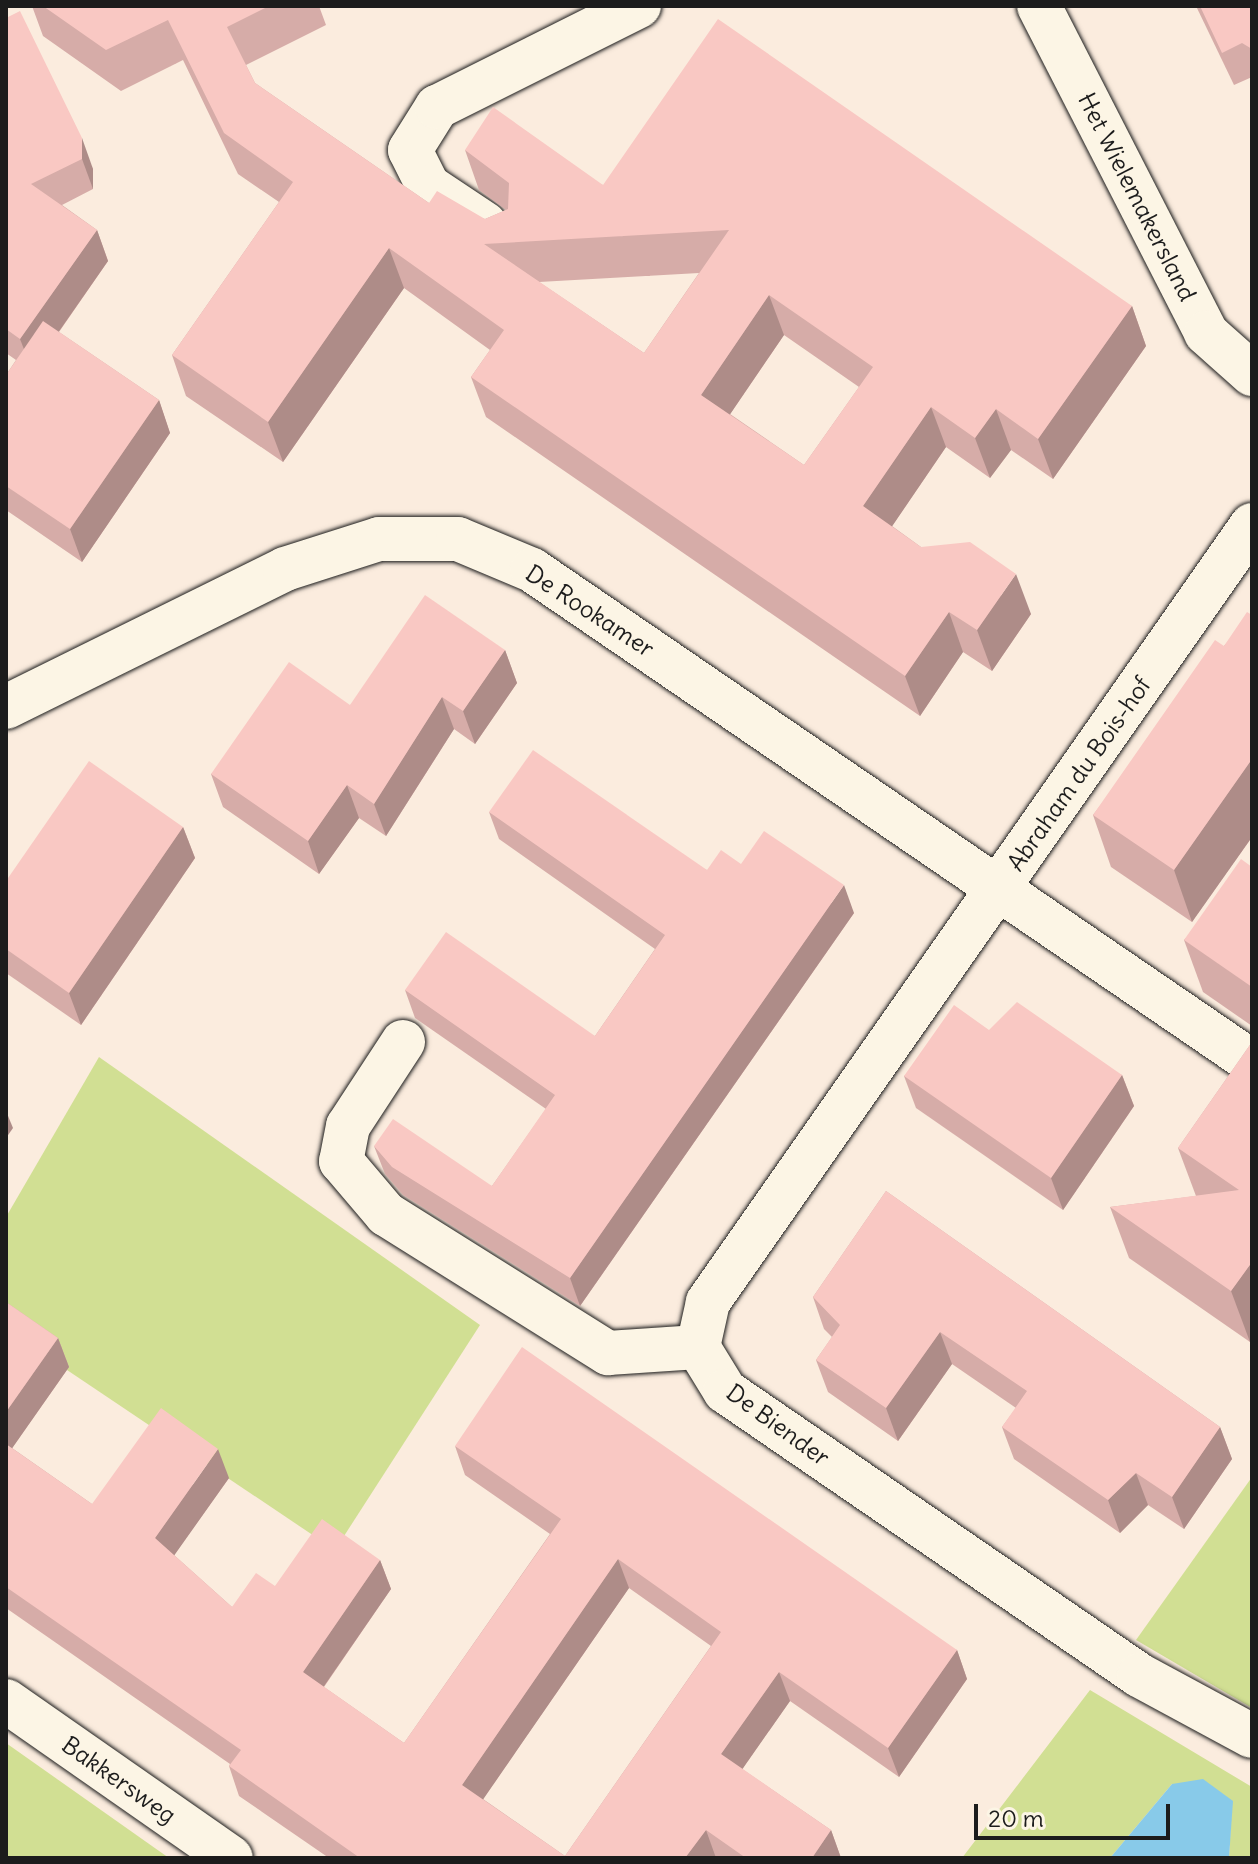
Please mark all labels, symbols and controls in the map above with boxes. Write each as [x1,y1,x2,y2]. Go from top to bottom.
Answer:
street label: Het Wielemakersland [1072,88,1202,306]
street label: De Rookamer [520,559,660,663]
street label: Abraham du Bois-hof [1001,671,1157,877]
street label: De Biender [721,1378,835,1472]
street label: Bakkersweg [56,1730,182,1830]
scale bar [978,1788,1174,1838]
text: 20 m [988,1803,1044,1833]

